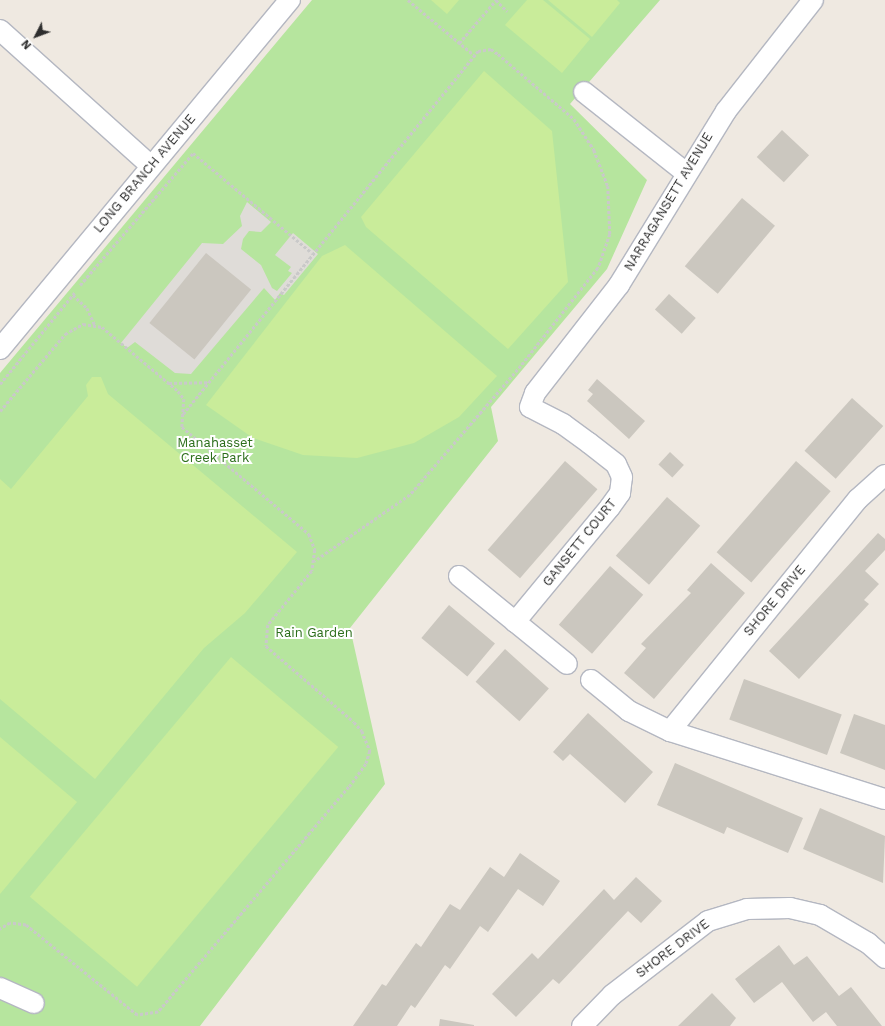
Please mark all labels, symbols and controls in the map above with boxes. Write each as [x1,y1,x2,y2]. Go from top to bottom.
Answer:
north arrow [16,16,56,56]
text: N [19,37,34,52]
street label: LONG BRANCH AVENUE [91,111,199,237]
street label: NARRAGANSETT AVENUE [621,130,717,274]
park label: Manahasset Creek Park [177,436,253,467]
street label: GANSETT COURT [540,496,620,590]
street label: SHORE DRIVE [741,562,809,640]
park label: Rain Garden [275,625,353,641]
street label: SHORE DRIVE [633,916,713,982]

